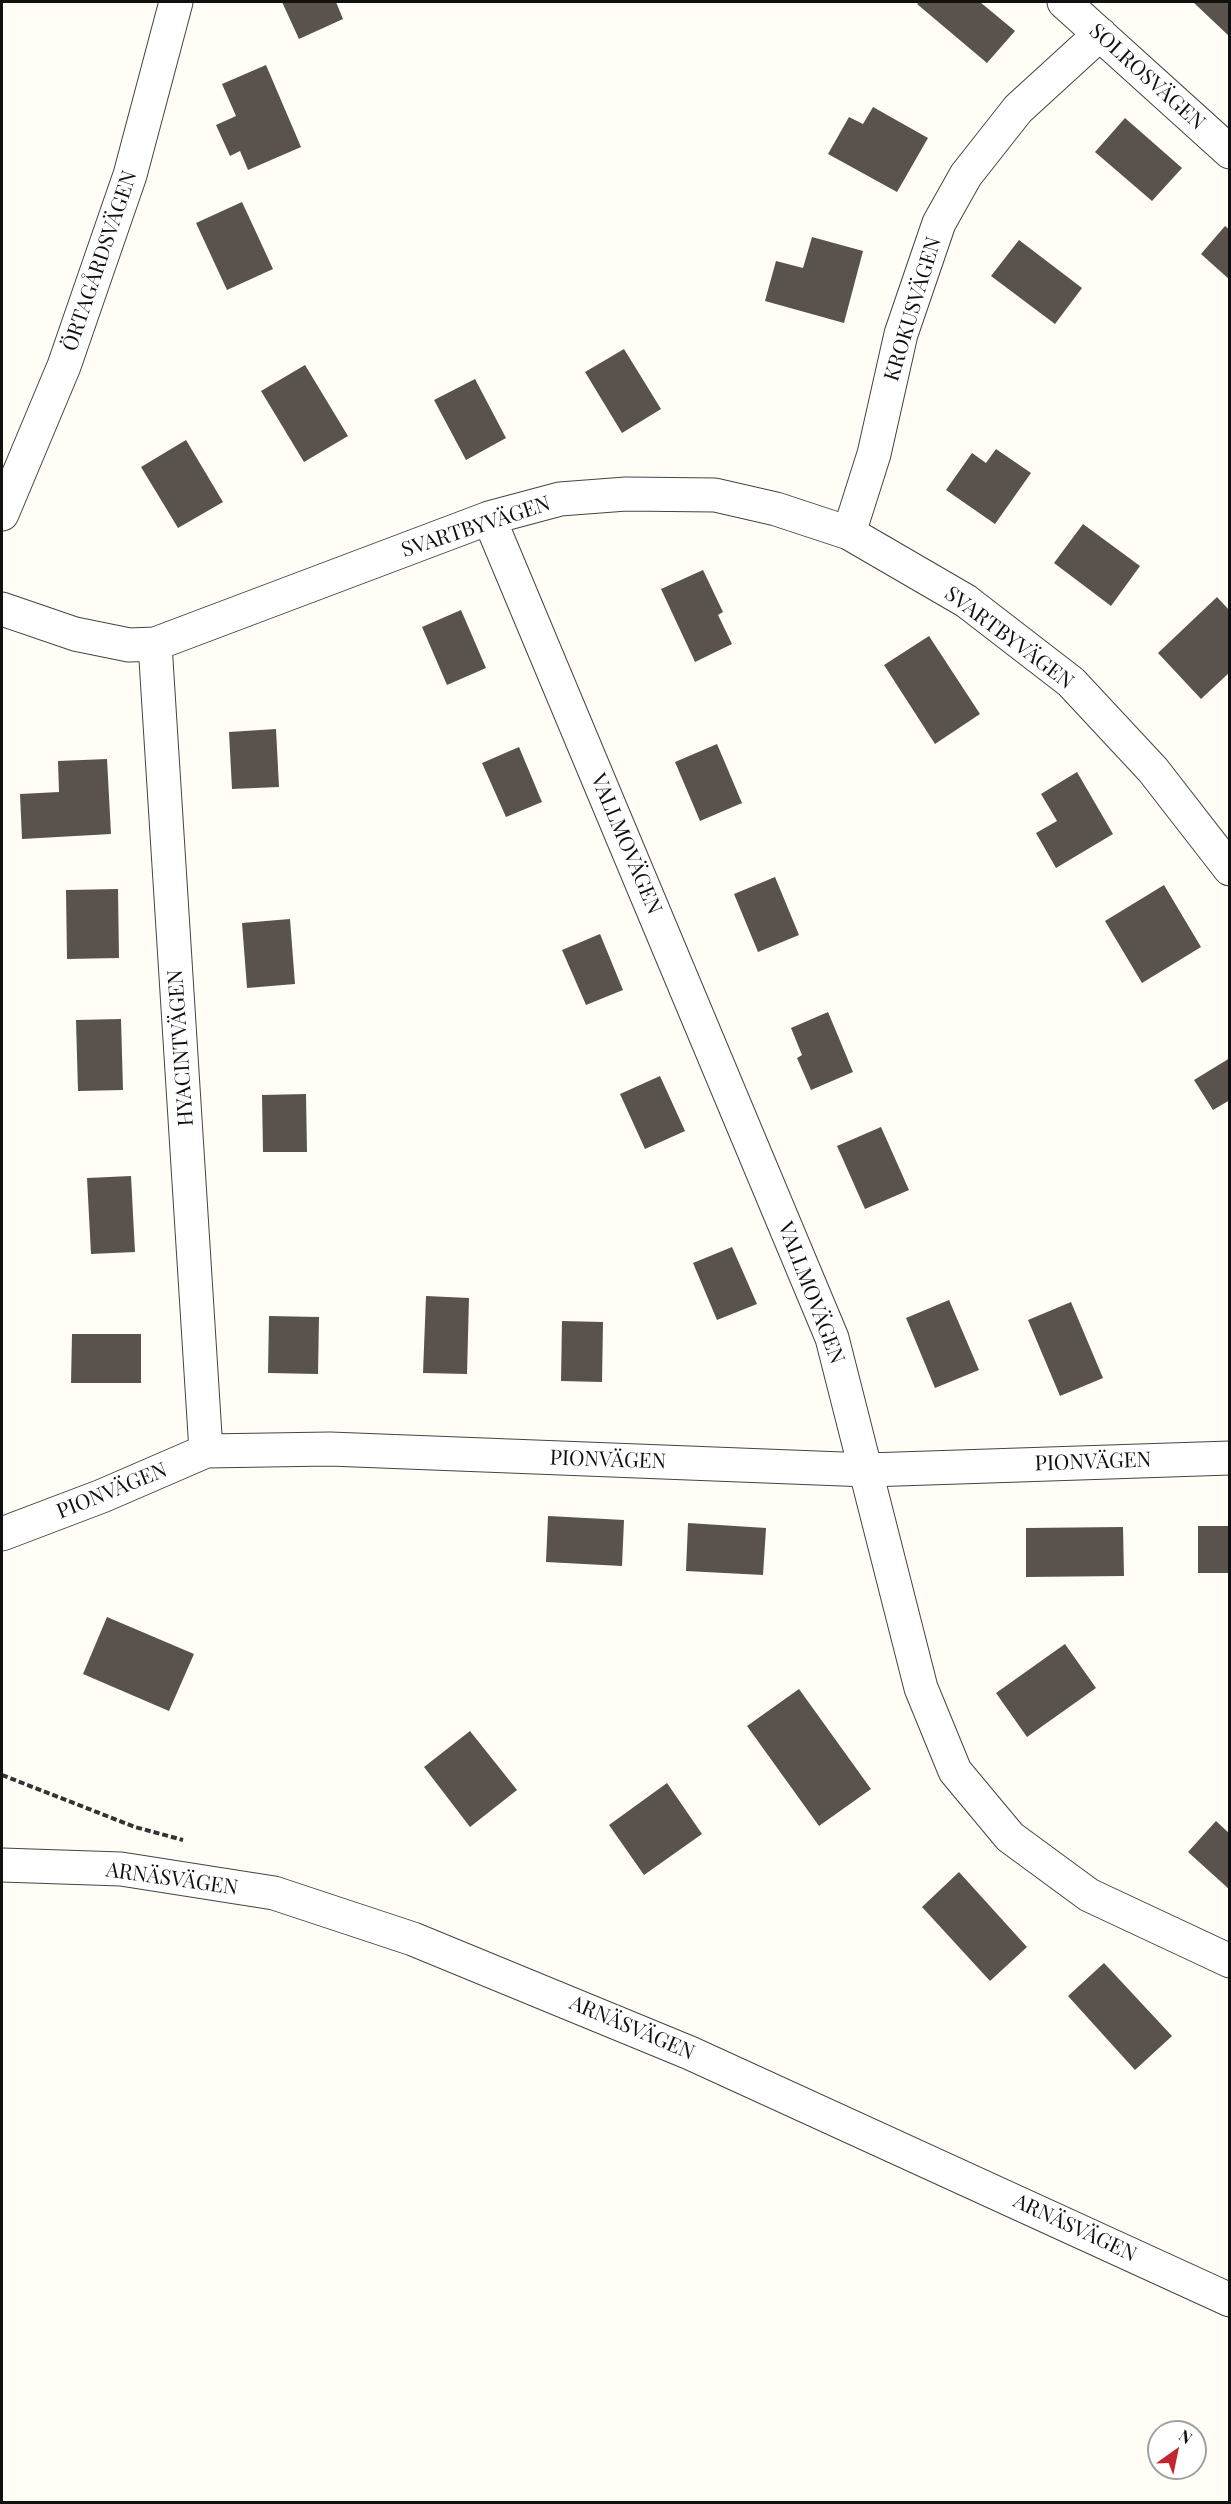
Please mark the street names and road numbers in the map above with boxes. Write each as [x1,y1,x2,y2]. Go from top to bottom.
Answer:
street label: SOLROSVÄGEN [1084,18,1210,136]
street label: ÖRTAGÅRDSVÄGEN [57,168,143,354]
street label: KROKUSVÄGEN [879,234,947,384]
street label: SVARTBYVÄGEN [398,491,554,563]
street label: SVARTBYVÄGEN [940,581,1078,695]
street label: VALLMOVÄGEN [585,770,667,918]
street label: HYACINTVÄGEN [163,969,199,1127]
street label: VALLMOVÄGEN [772,1218,850,1368]
street label: PIONVÄGEN [549,1445,667,1475]
street label: PIONVÄGEN [1034,1447,1152,1477]
street label: PIONVÄGEN [53,1457,171,1525]
street label: ARNÄSVÄGEN [104,1857,240,1901]
street label: ARNÄSVÄGEN [566,1990,698,2066]
street label: ARNÄSVÄGEN [1009,2188,1141,2268]

